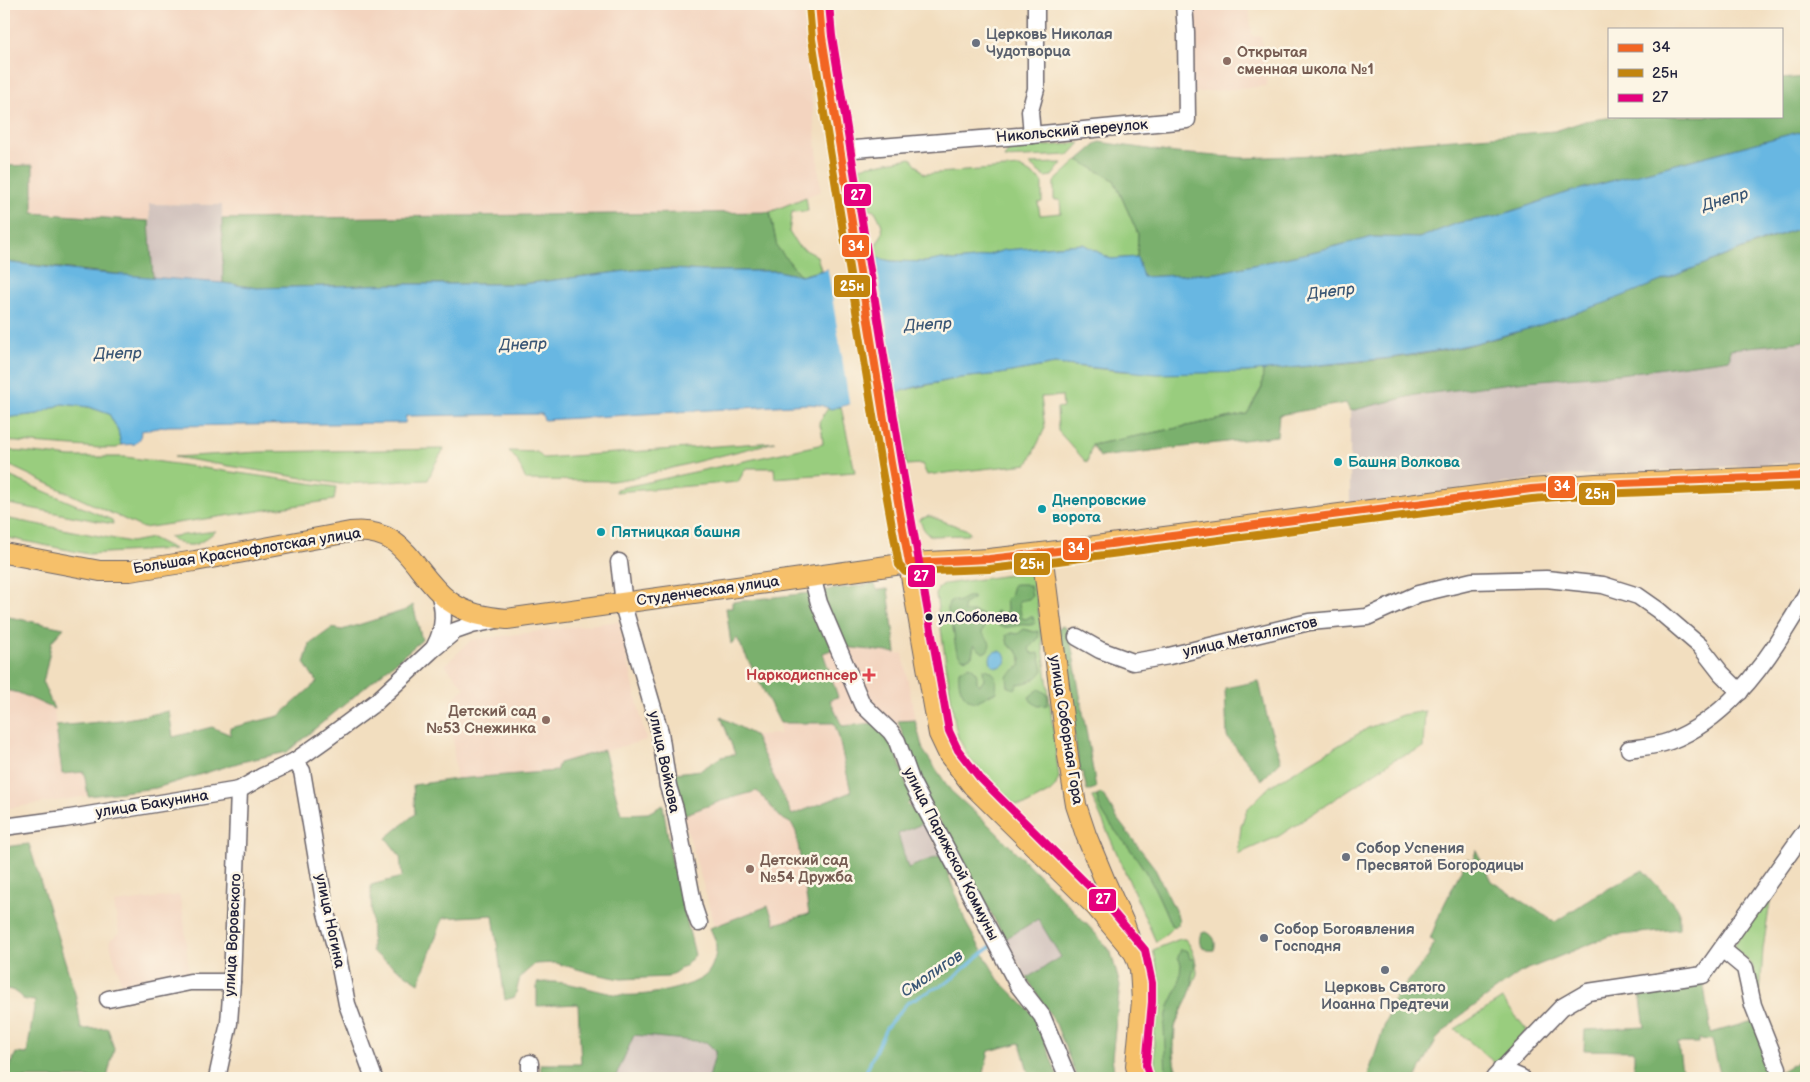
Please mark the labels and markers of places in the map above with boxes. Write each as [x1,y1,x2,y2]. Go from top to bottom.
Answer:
place label: Церковь Николая Чудотворца [986,25,1113,61]
marker: Церковь Николая Чудотворца [970,37,982,49]
place label: Открытая сменная школа №1 [1237,43,1374,79]
marker: Открытая сменная школа №1 [1221,55,1233,67]
place label: Башня Волкова [1348,453,1460,472]
marker: Башня Волкова [1332,456,1344,468]
place label: Днепровские ворота [1052,491,1146,527]
marker: Днепровские ворота [1036,503,1048,515]
place label: Пятницкая башня [611,523,740,542]
marker: Пятницкая башня [595,526,607,538]
place label: ул.Соболева [938,609,1019,626]
marker: ул.Соболева [924,612,934,622]
place label: Наркодиспнсер [746,666,858,685]
marker: Наркодиспнсер [862,668,876,682]
place label: Детский сад №53 Снежинка [426,702,536,738]
marker: Детский сад №53 Снежинка [540,714,552,726]
place label: Собор Успения Пресвятой Богородицы [1356,839,1524,875]
place label: Детский сад №54 Дружба [760,851,853,887]
marker: Собор Успения Пресвятой Богородицы [1340,851,1352,863]
marker: Детский сад №54 Дружба [744,863,756,875]
place label: Собор Богоявления Господня [1274,920,1415,956]
marker: Собор Богоявления Господня [1258,932,1270,944]
marker: Церковь Святого Иоанна Предтечи [1379,964,1391,976]
place label: Церковь Святого Иоанна Предтечи [1321,978,1449,1014]

